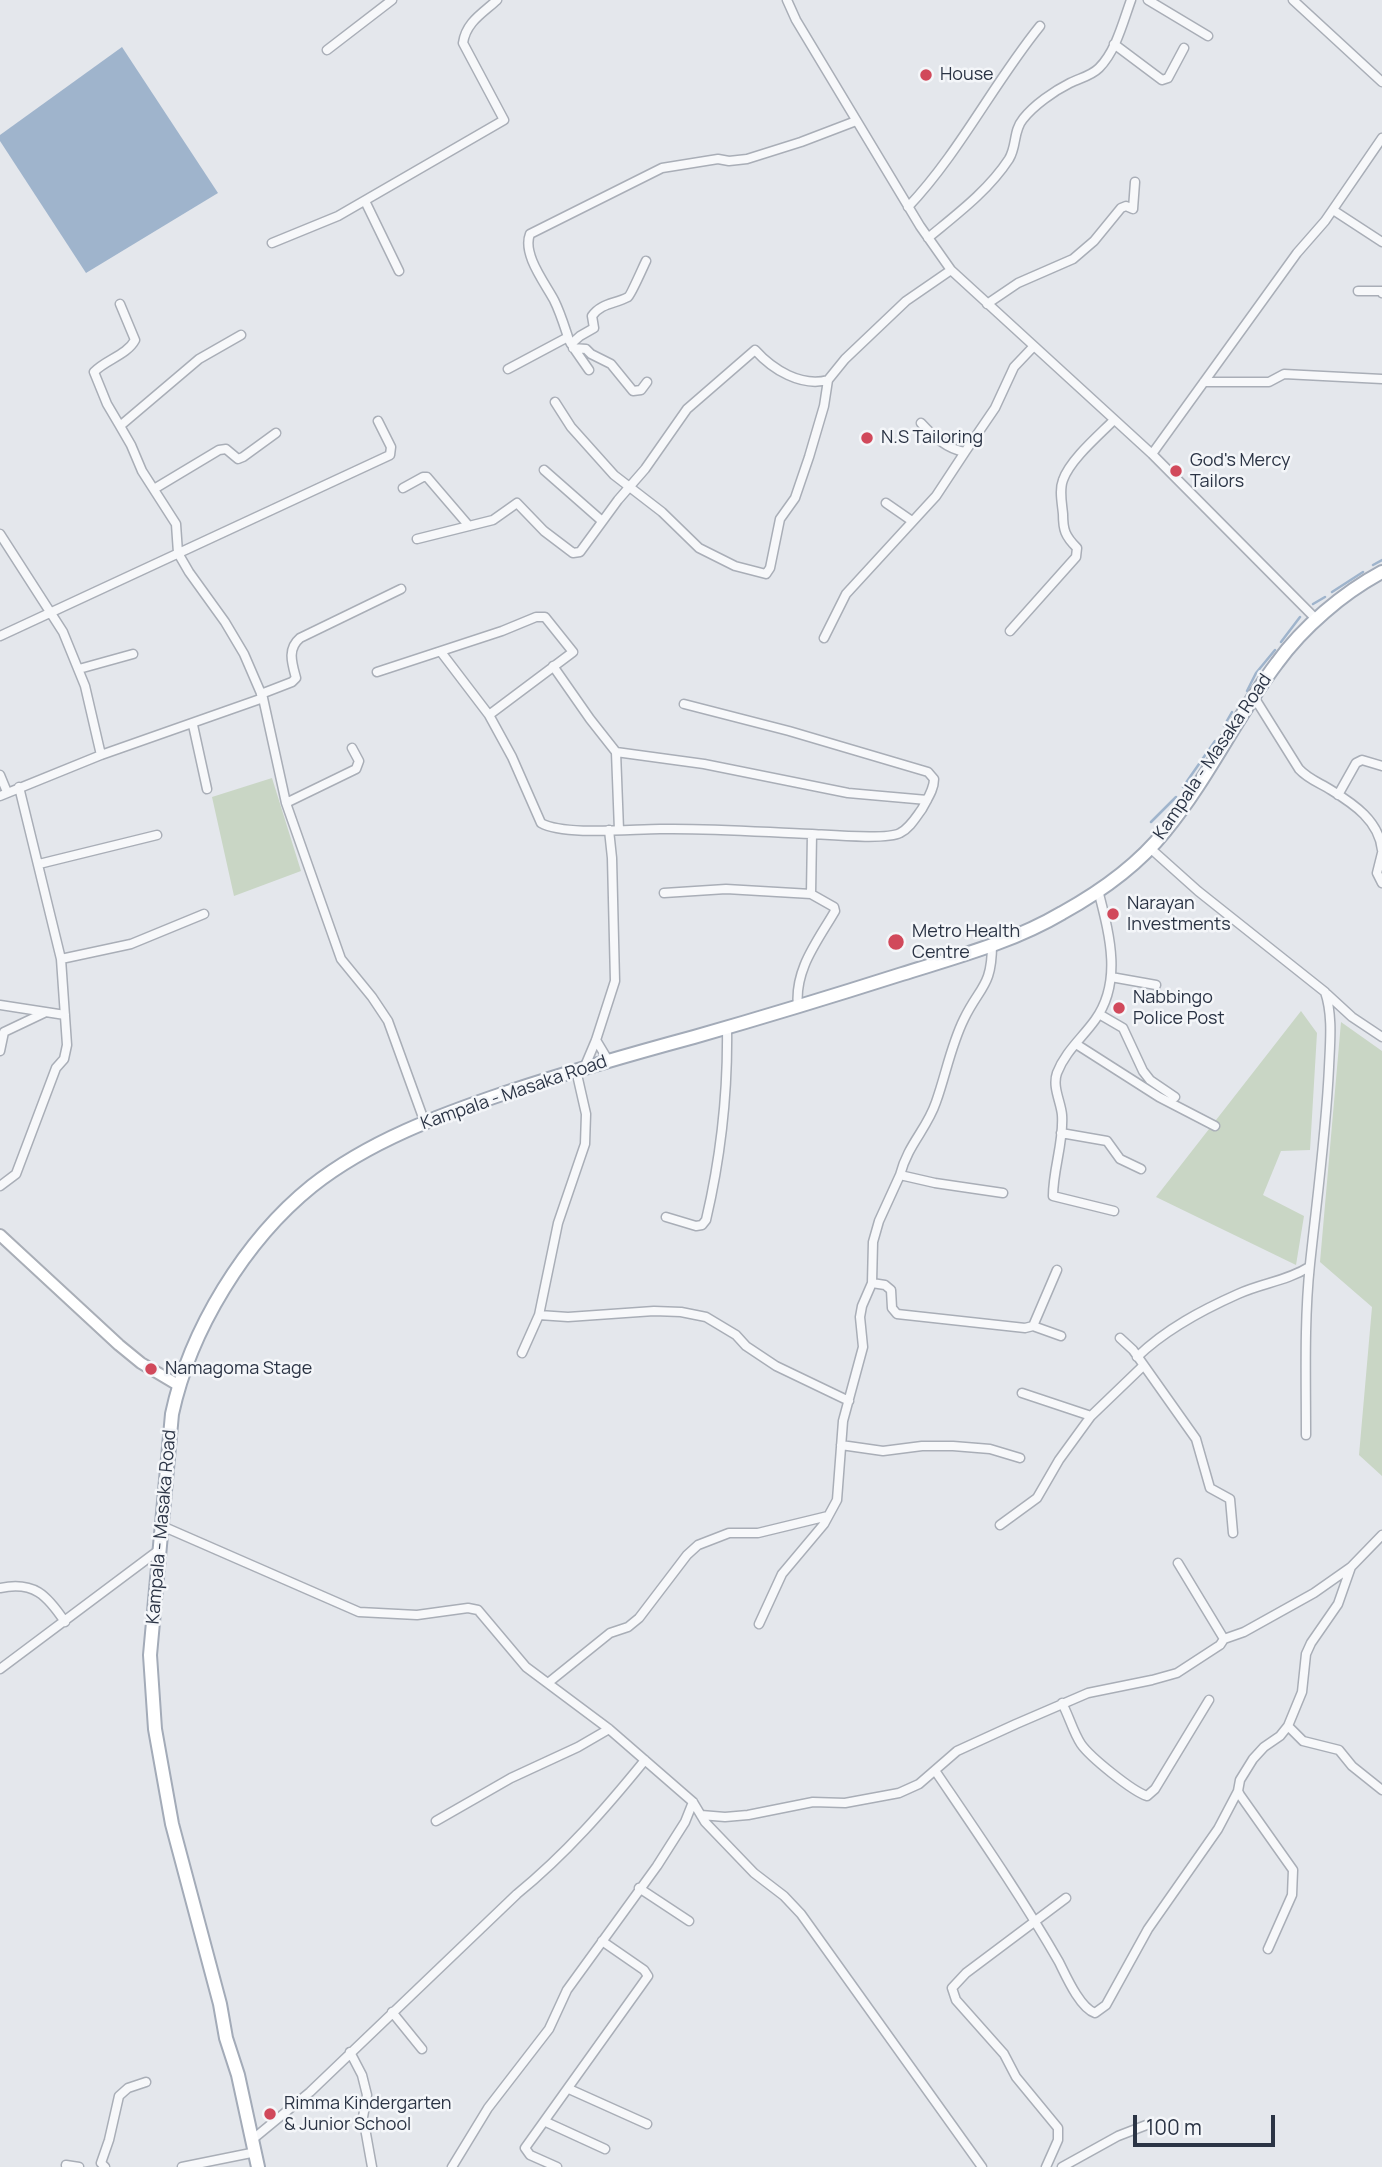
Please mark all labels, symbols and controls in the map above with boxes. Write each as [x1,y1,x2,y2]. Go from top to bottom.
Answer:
place label: House [940,64,994,86]
marker: House [918,67,934,83]
place label: N.S Tailoring [881,427,983,449]
marker: N.S Tailoring [859,430,875,446]
place label: God's Mercy Tailors [1190,450,1291,492]
marker: God's Mercy Tailors [1168,463,1184,479]
street label: Kampala - Masaka Road [1149,670,1277,844]
place label: Narayan Investments [1127,893,1231,936]
marker: Narayan Investments [1105,906,1121,922]
place label: Metro Health Centre [912,921,1020,964]
marker: Metro Health Centre [886,932,906,952]
place label: Nabbingo Police Post [1133,987,1225,1030]
marker: Nabbingo Police Post [1111,1000,1127,1016]
street label: Kampala - Masaka Road [418,1051,610,1135]
place label: Namagoma Stage [165,1358,312,1380]
marker: Namagoma Stage [143,1361,159,1377]
street label: Kampala - Masaka Road [143,1429,181,1625]
place label: Rimma Kindergarten & Junior School [284,2093,451,2136]
scale bar [1137,2100,1279,2144]
marker: Rimma Kindergarten & Junior School [262,2106,278,2122]
text: 100 m [1146,2113,1202,2141]

